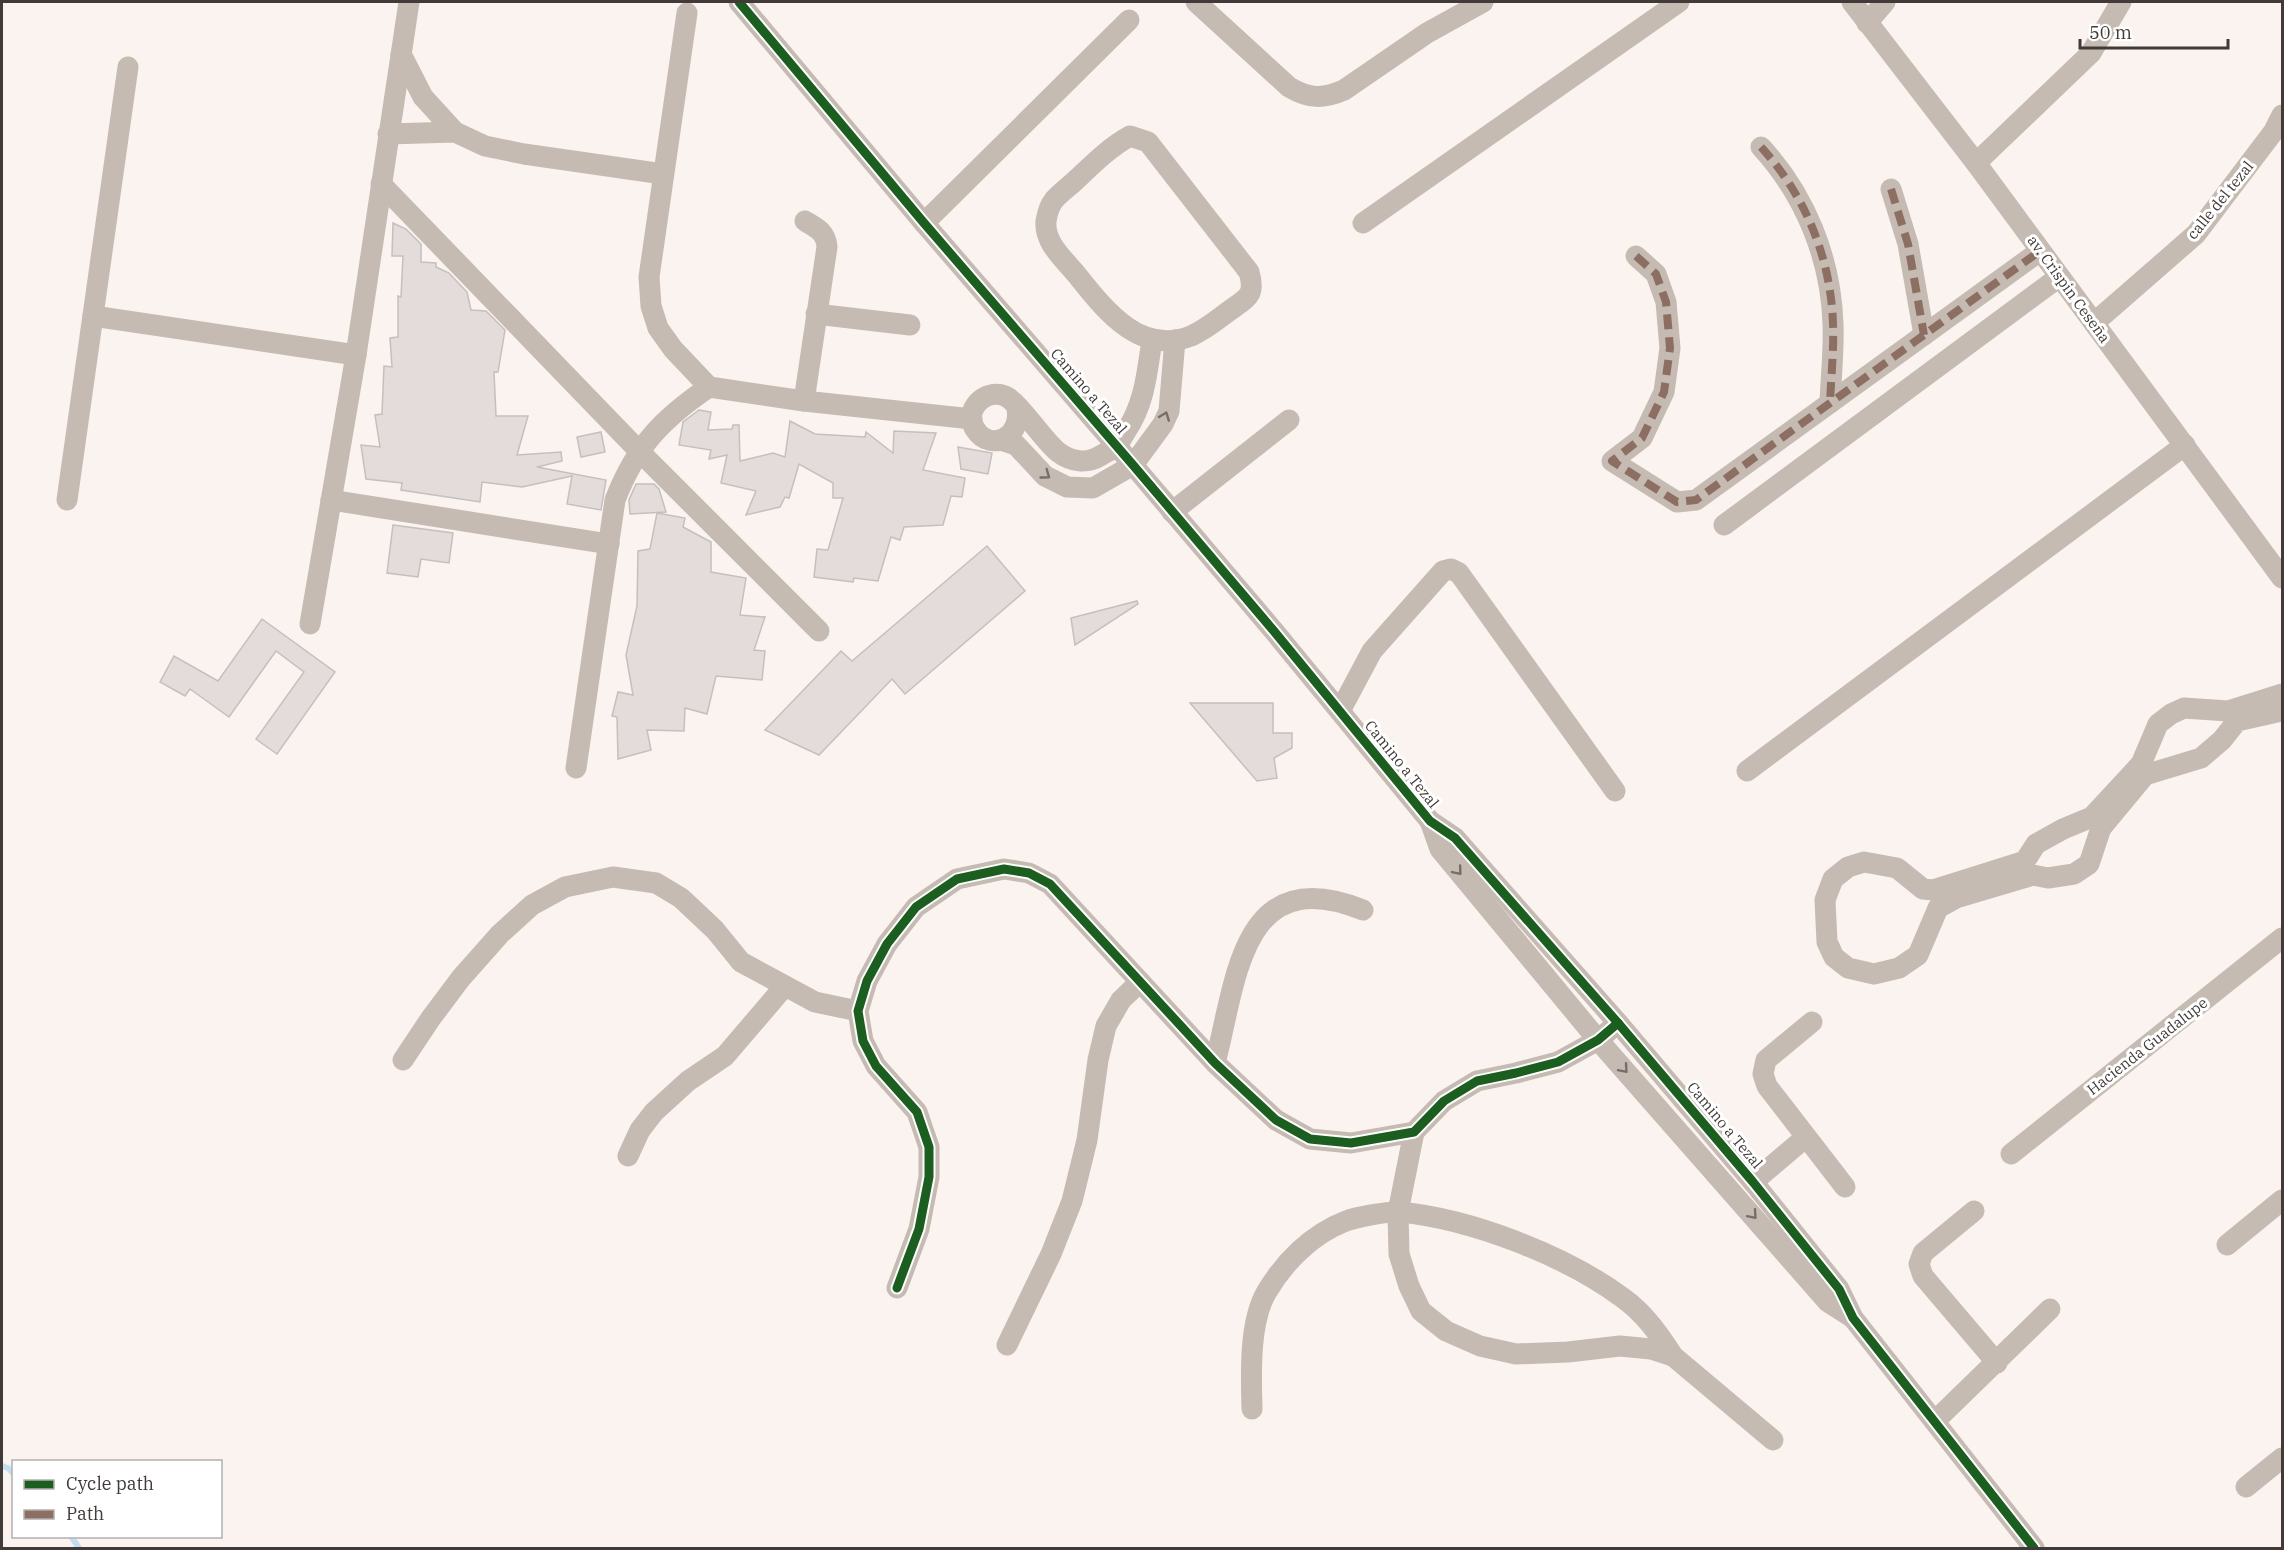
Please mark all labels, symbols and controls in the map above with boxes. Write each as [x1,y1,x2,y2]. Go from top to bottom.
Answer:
scale bar [2080,12,2228,50]
text: 50 m [2089,21,2132,44]
street label: calle del tezal [2183,157,2257,243]
street label: av. Crispin Ceseña [2024,231,2114,347]
street label: Camino a Tezal [1047,344,1131,438]
one-way arrow [1158,411,1171,422]
one-way arrow [1039,468,1050,479]
street label: Camino a Tezal [1361,716,1443,812]
one-way arrow [1451,864,1462,875]
street label: Hacienda Guadalupe [2083,993,2211,1099]
one-way arrow [1617,1062,1628,1073]
street label: Camino a Tezal [1683,1078,1767,1172]
one-way arrow [1746,1208,1757,1219]
legend [12,1460,222,1538]
text: Cycle path [66,1472,154,1495]
text: Path [66,1502,104,1525]

